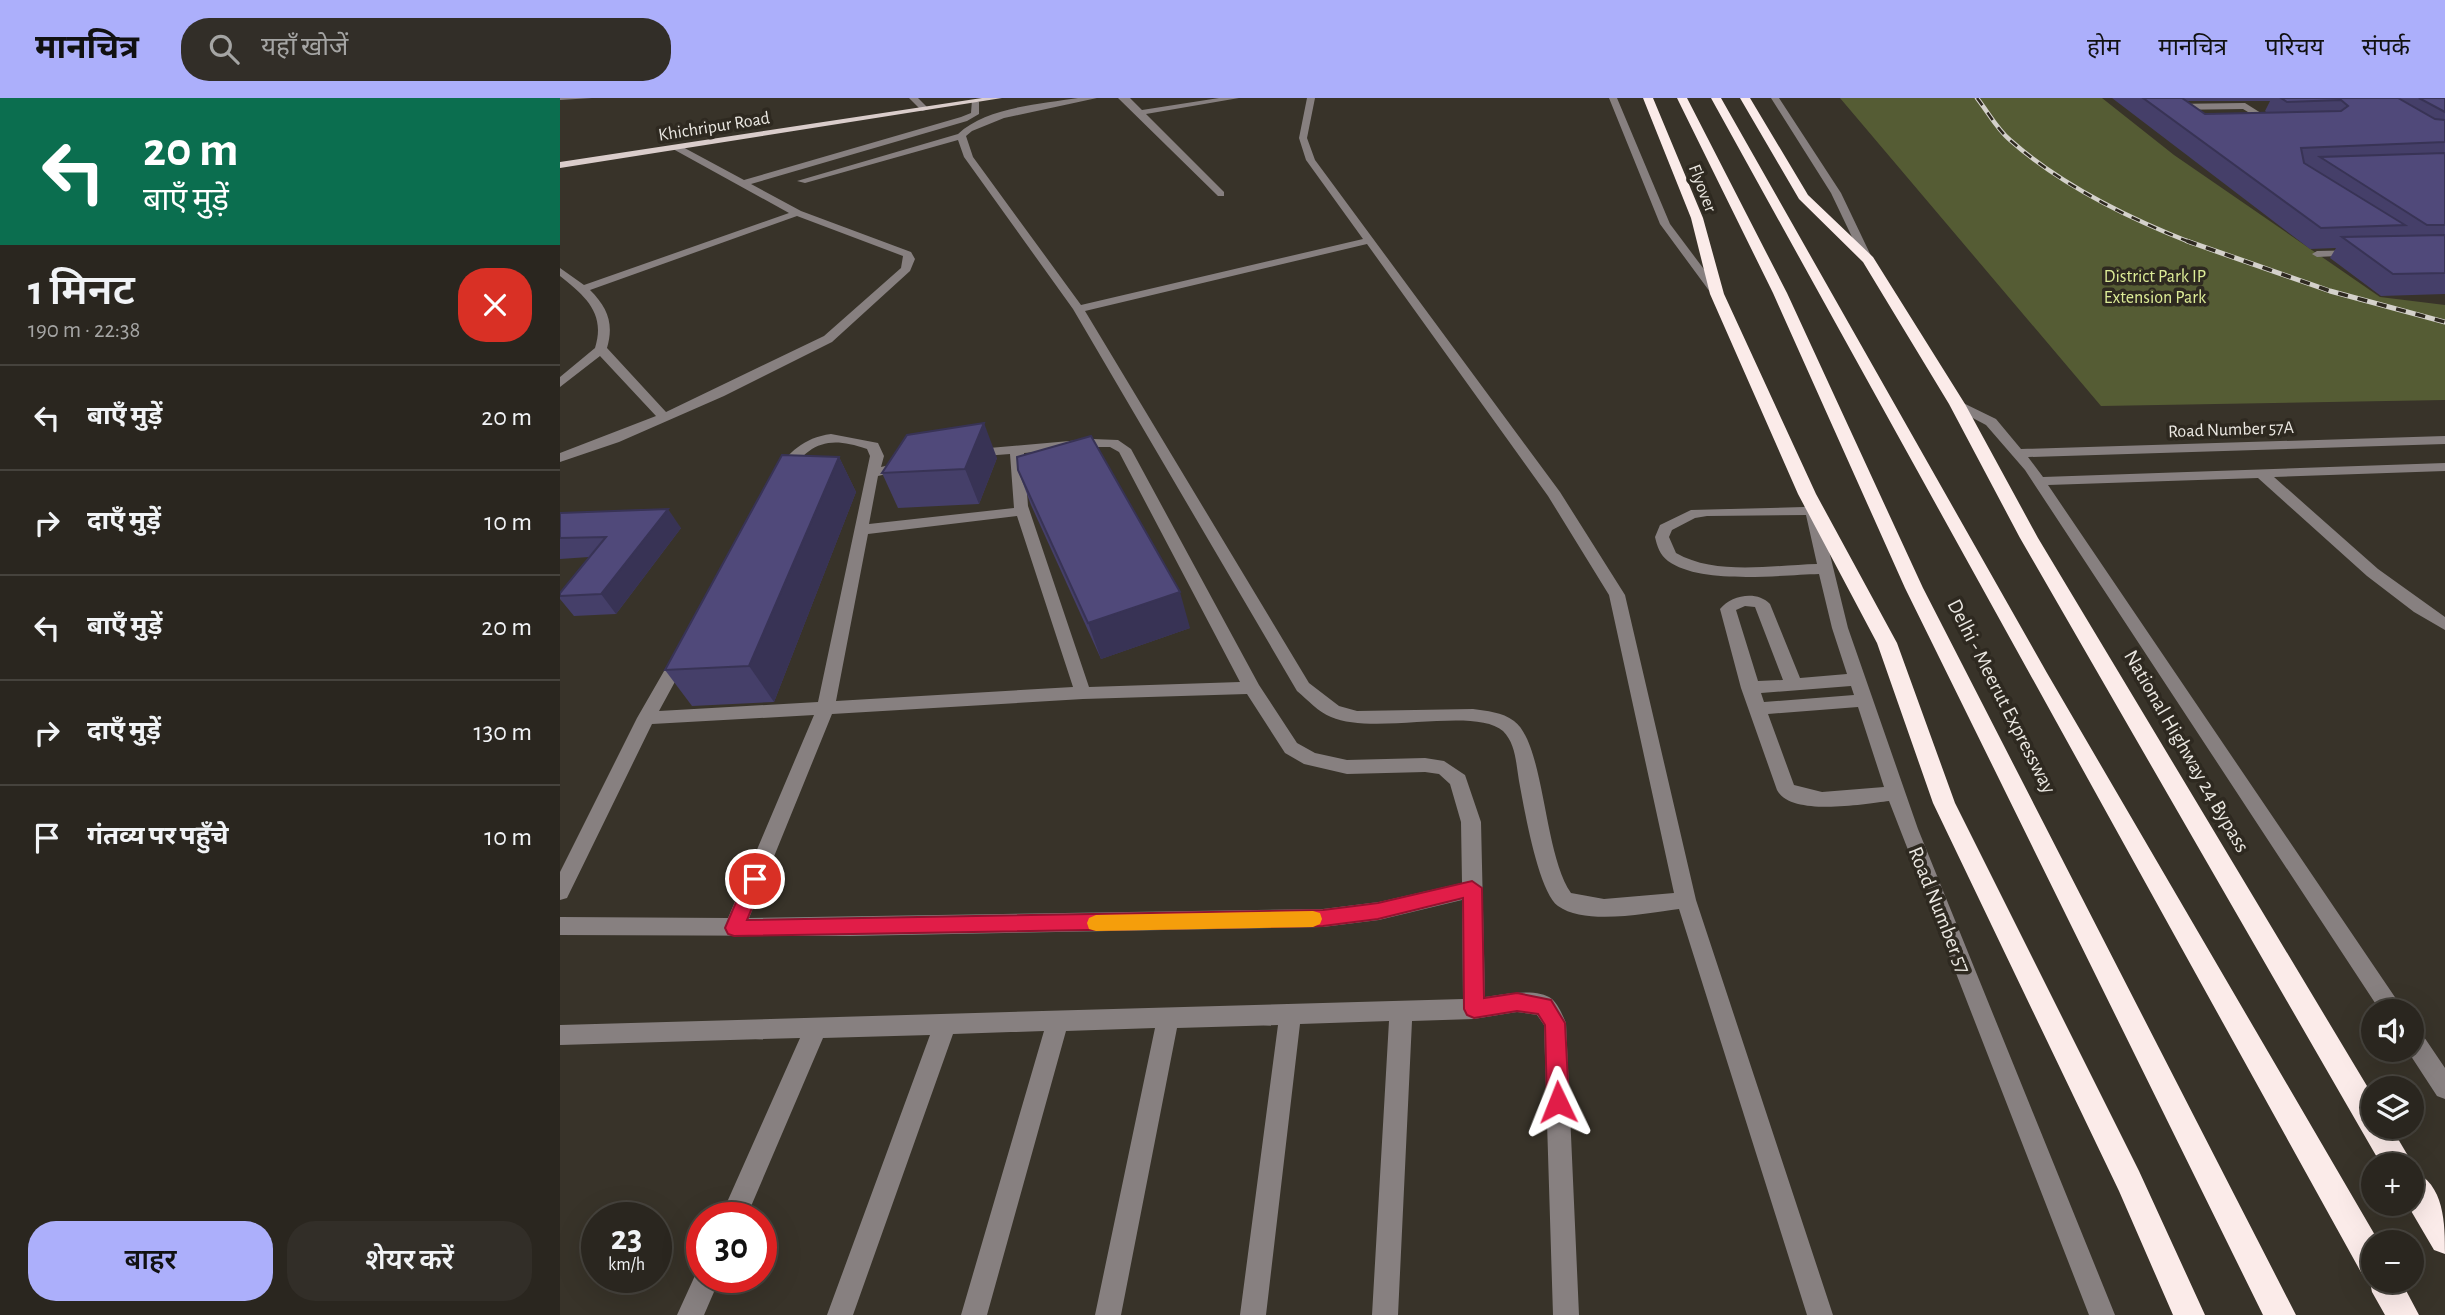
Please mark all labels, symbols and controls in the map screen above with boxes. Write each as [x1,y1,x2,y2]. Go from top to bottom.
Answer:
search box [181,18,671,81]
icon: search [205,30,243,68]
text: मानचित्र [35,32,139,65]
text: यहाँ खोजें [261,34,348,60]
text: होम [2087,36,2120,60]
text: मानचित्र [2158,36,2227,60]
text: परिचय [2265,36,2324,60]
text: संपर्क [2362,36,2410,60]
street label: Khichripur Road [657,109,771,145]
icon: left [28,126,119,217]
text: 20 m [143,126,239,175]
street label: Flyover [1685,162,1719,215]
text: बाएँ मुड़ें [143,184,229,216]
button: close [458,268,532,342]
park label: District Park IP Extension Park [2104,268,2207,307]
text: 1 मिनट [28,270,135,312]
text: 190 m · 22:38 [28,319,141,342]
icon: left [28,399,66,437]
text: बाएँ मुड़ें [87,403,162,429]
text: 20 m [481,404,532,430]
street label: Road Number 57A [2168,419,2295,441]
icon: right [28,504,66,542]
text: दाएँ मुड़ें [87,508,161,534]
text: 10 m [484,509,532,535]
street label: Delhi - Meerut Expressway [1943,596,2060,797]
icon: left [28,609,66,647]
text: बाएँ मुड़ें [87,613,162,639]
text: 20 m [481,614,532,640]
street label: National Highway 24 Bypass [2120,646,2253,856]
icon: right [28,714,66,752]
text: दाएँ मुड़ें [87,718,161,744]
text: 130 m [474,719,532,745]
icon: arrive [28,819,66,857]
text: गंतव्य पर पहुँचे [87,823,229,849]
text: 10 m [484,824,532,850]
street label: Road Number 57 [1905,844,1975,977]
pin [725,849,785,909]
icon: arrive [736,860,774,898]
map controls [2361,999,2424,1293]
button: sound [2361,999,2424,1062]
position arrow [1521,1065,1595,1139]
button: layers [2361,1076,2424,1139]
button: + [2361,1153,2424,1216]
speed limit sign: 30 [686,1202,777,1293]
button: बाहर [28,1221,273,1301]
button: शेयर करें [287,1221,532,1301]
text: 23 [611,1221,642,1256]
button: − [2361,1230,2424,1293]
text: km/h [608,1256,645,1274]

